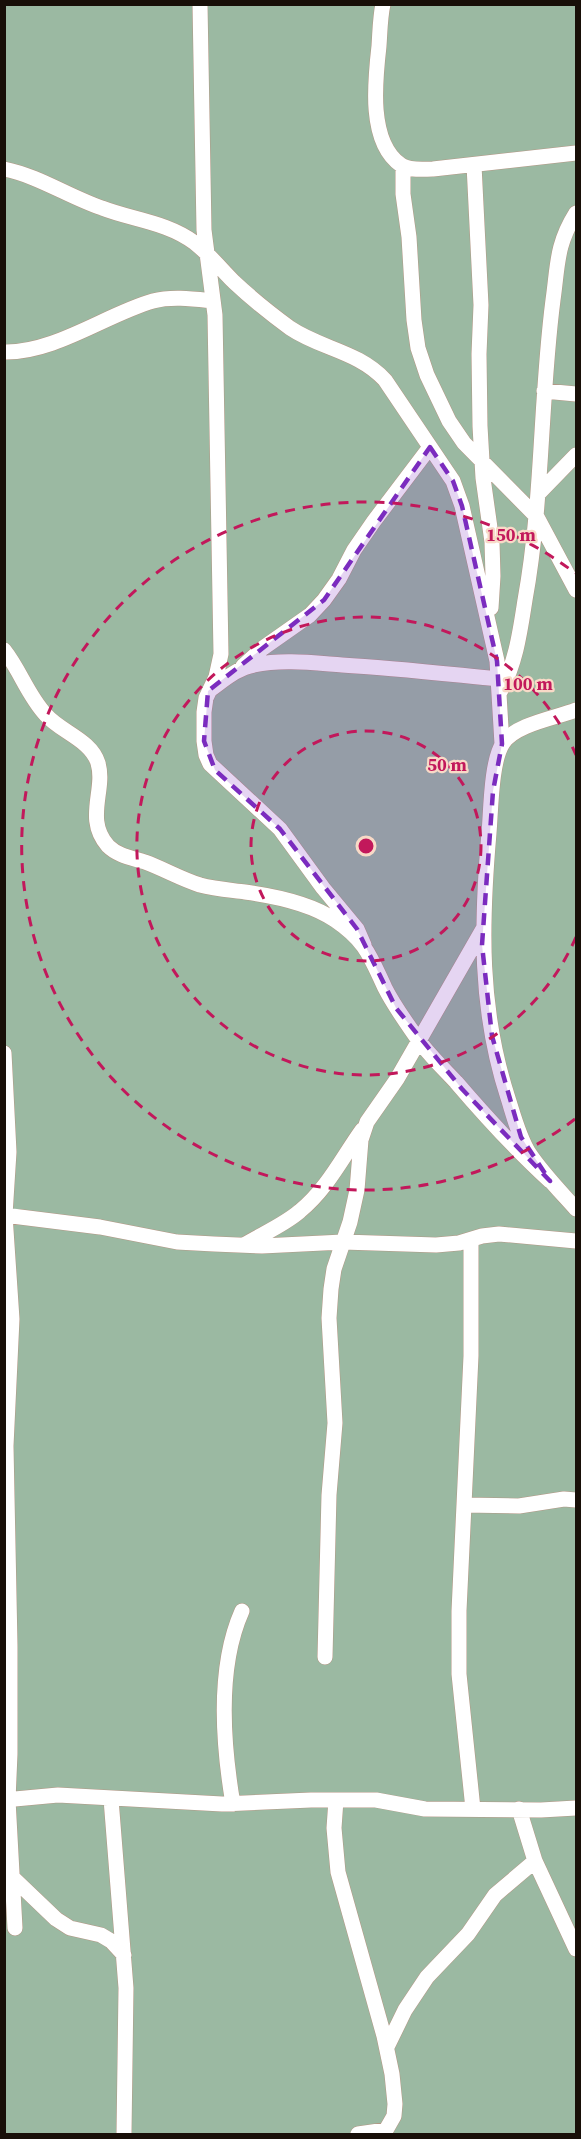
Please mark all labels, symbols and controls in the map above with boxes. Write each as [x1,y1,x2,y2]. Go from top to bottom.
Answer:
text: 150 m [486,522,536,547]
text: 100 m [503,671,553,696]
text: 50 m [427,752,467,777]
centre of rings [356,836,376,856]

